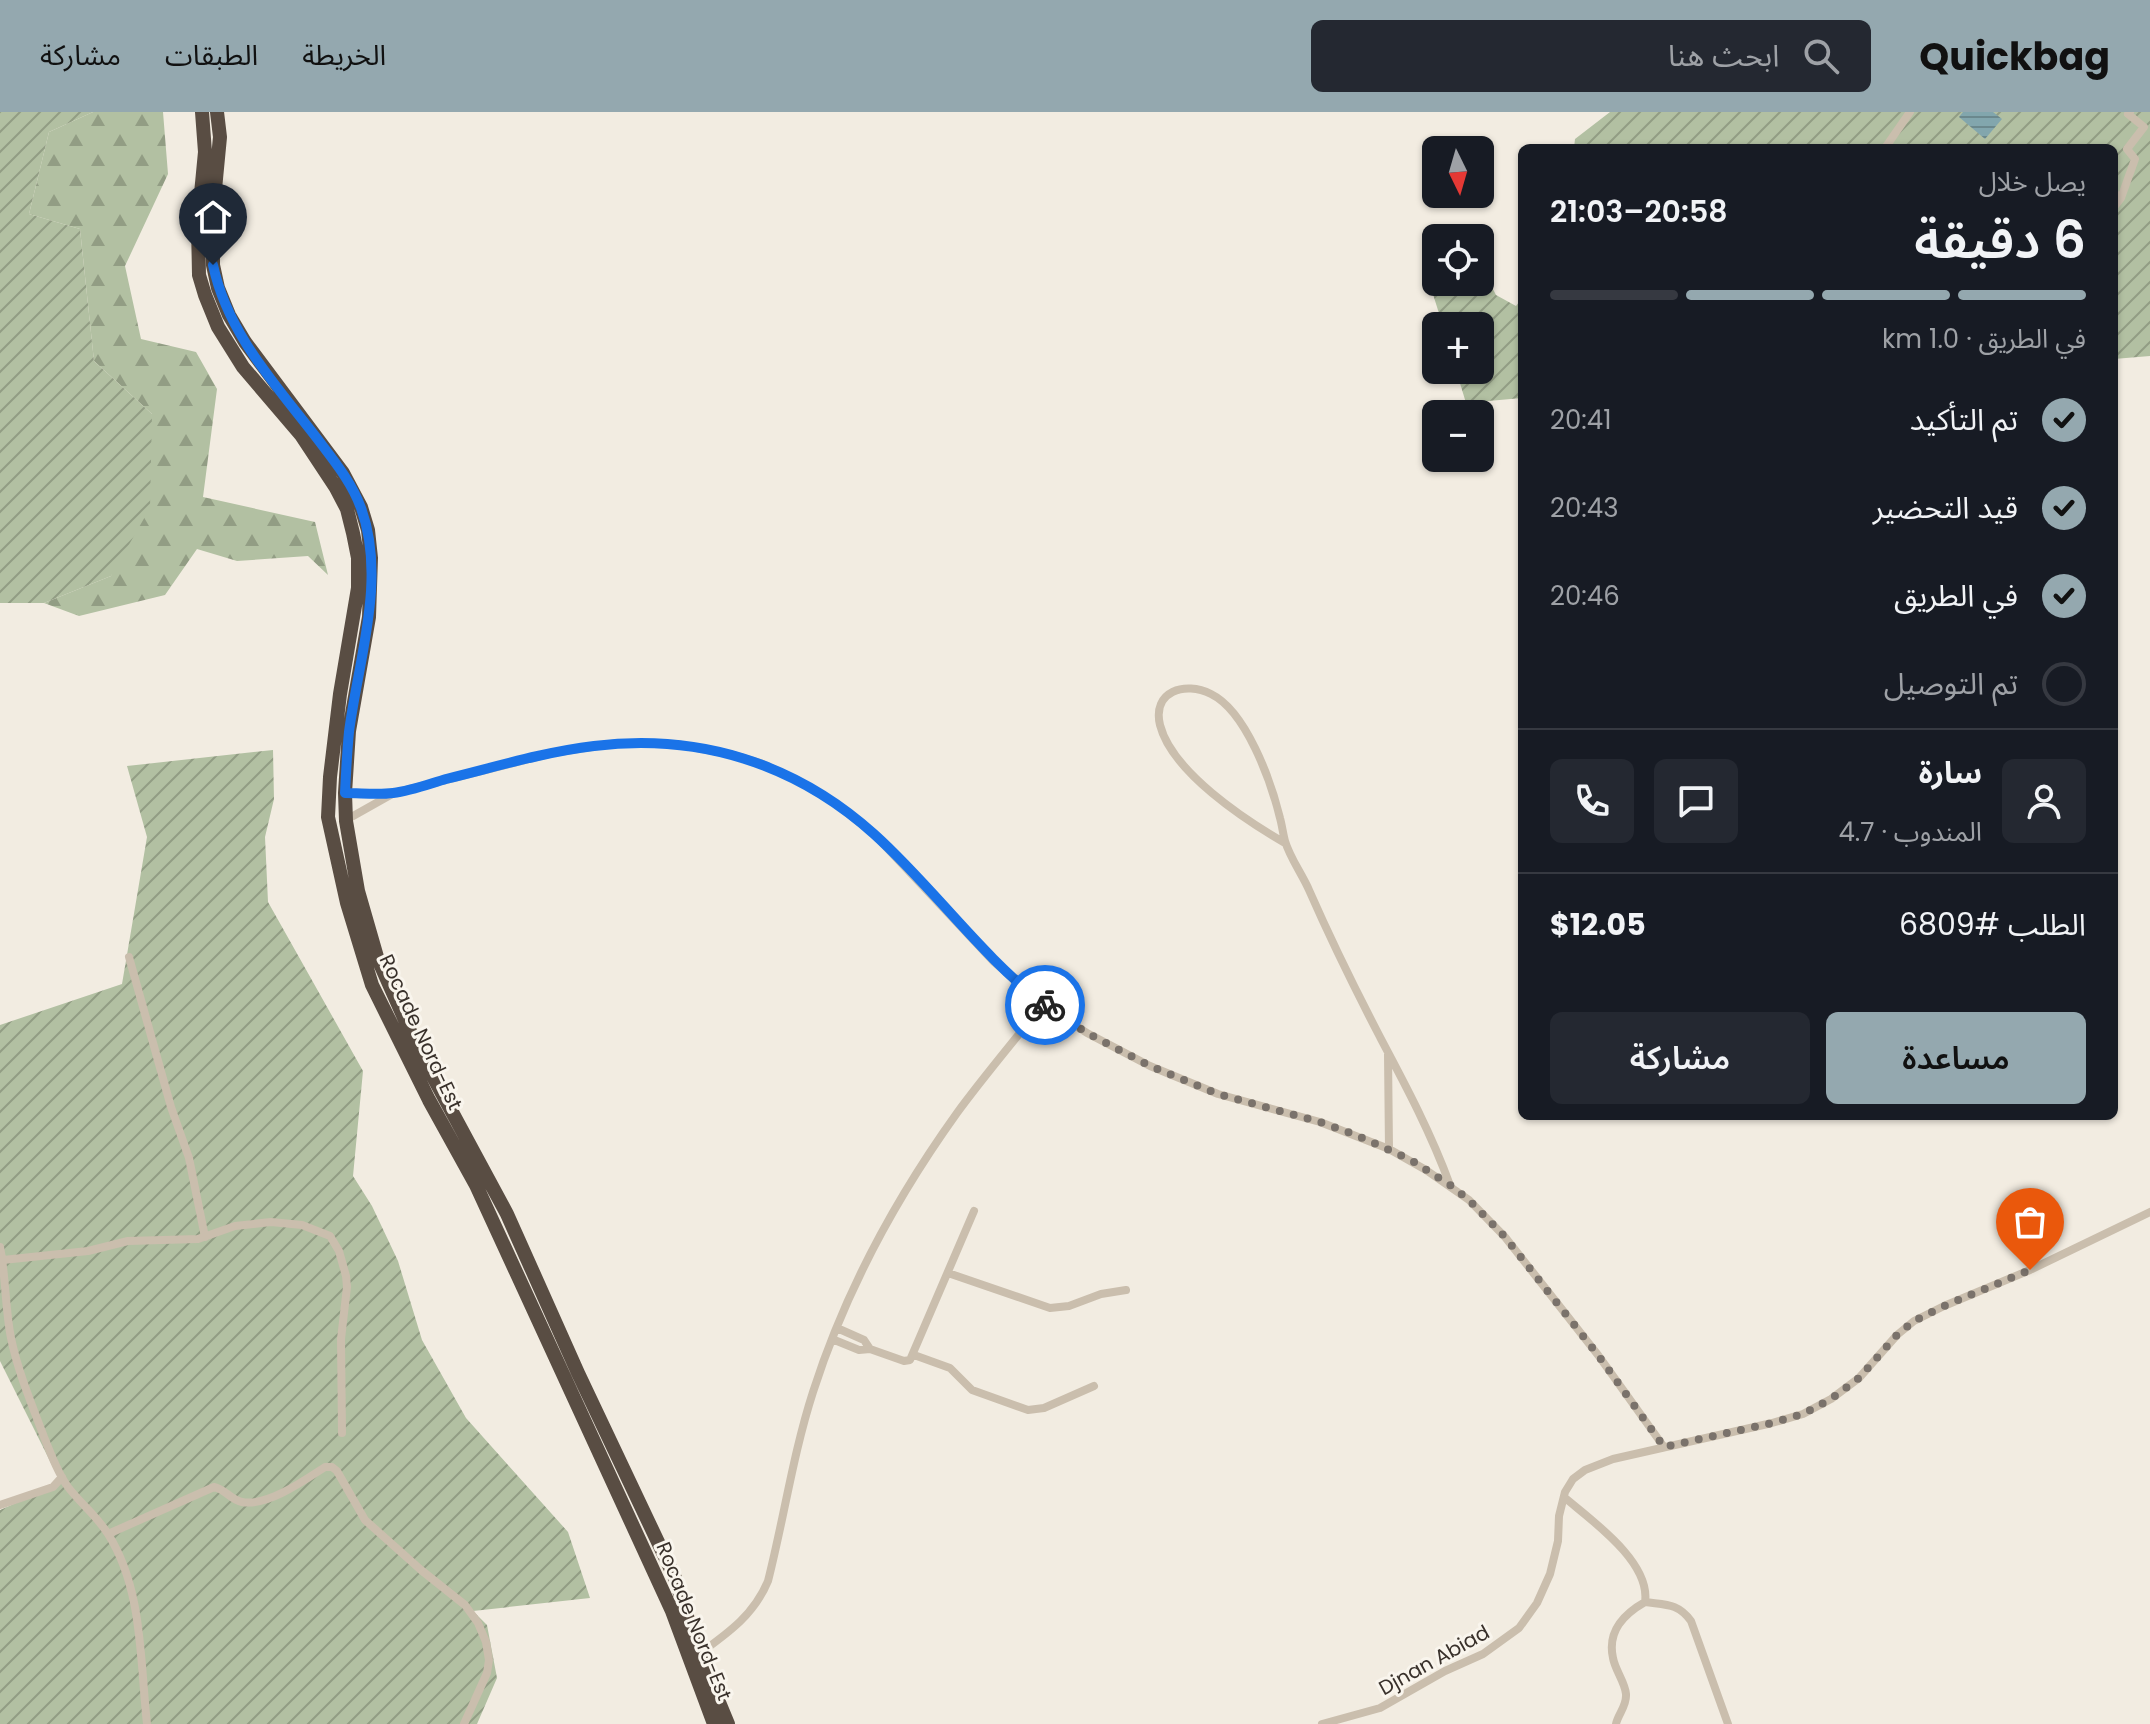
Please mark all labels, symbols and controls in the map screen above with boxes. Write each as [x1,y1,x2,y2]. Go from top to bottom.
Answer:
search box [1311,20,1871,92]
text: Quickbag [1919,30,2110,83]
text: ابحث هنا [1668,34,1779,77]
icon: search [1799,34,1843,78]
text: مشاركة [40,36,121,75]
text: الطبقات [165,36,258,75]
text: الخريطة [302,36,386,75]
north arrow [1422,136,1494,208]
map controls [1422,136,1494,472]
text: يصل خلال [1979,164,2086,200]
pin [179,183,247,265]
text: 20:58–21:03 [1550,190,1728,233]
icon: home [191,195,235,239]
text: 6 دقيقة [1914,203,2086,276]
button: locate [1422,224,1494,296]
button: + [1422,312,1494,384]
text: في الطريق · 1.0 km [1882,321,2086,357]
text: تم التأكيد [1910,398,2018,441]
icon: check [2042,398,2086,442]
button: − [1422,400,1494,472]
text: 20:41 [1550,402,1612,438]
text: قيد التحضير [1873,486,2018,529]
icon: check [2042,486,2086,530]
text: 20:43 [1550,490,1618,526]
text: في الطريق [1894,574,2018,617]
icon: check [2042,574,2086,618]
text: 20:46 [1550,578,1620,614]
text: تم التوصيل [1884,662,2018,705]
text: سارة [1919,751,1982,794]
button: phone [1550,759,1634,843]
button: chat [1654,759,1738,843]
button: person [2002,759,2086,843]
text: المندوب · 4.7 [1838,814,1982,850]
text: $12.05 [1550,903,1646,946]
text: الطلب #6809 [1899,903,2086,946]
street label: Rocade Nord-Est [373,950,469,1114]
courier [1005,965,1085,1045]
icon: bike [1023,983,1067,1027]
button: مشاركة [1550,1012,1810,1104]
button: مساعدة [1826,1012,2086,1104]
pin [1996,1188,2064,1270]
icon: bag [2008,1200,2052,1244]
street label: Rocade Nord-Est [649,1538,739,1704]
street label: Djnan Abiad [1374,1618,1494,1702]

